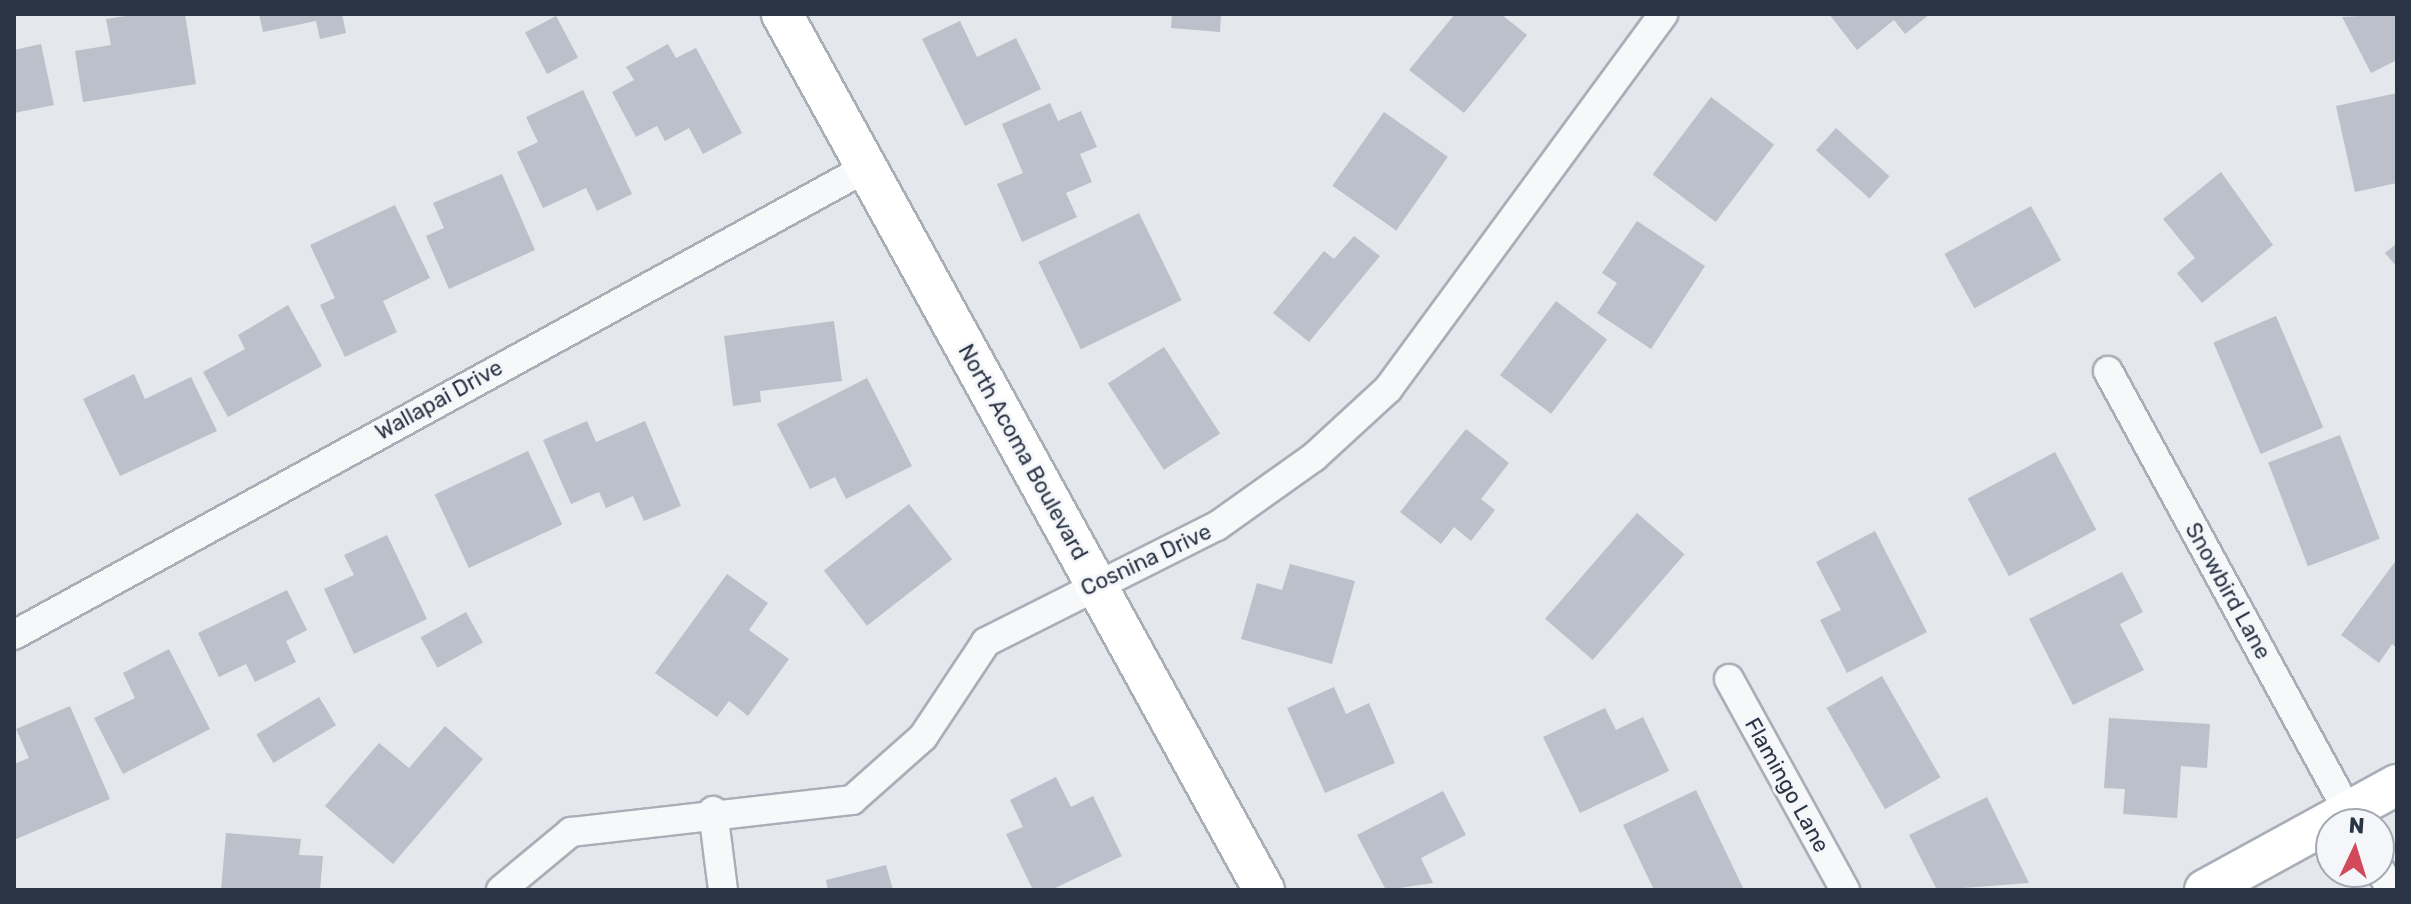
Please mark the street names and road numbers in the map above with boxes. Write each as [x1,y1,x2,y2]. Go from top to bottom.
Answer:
street label: North Acoma Boulevard [953,339,1093,565]
street label: Wallapai Drive [371,354,507,446]
street label: Cosnina Drive [1077,518,1215,602]
street label: Snowbird Lane [2180,518,2276,664]
street label: Flamingo Lane [1739,713,1835,857]

